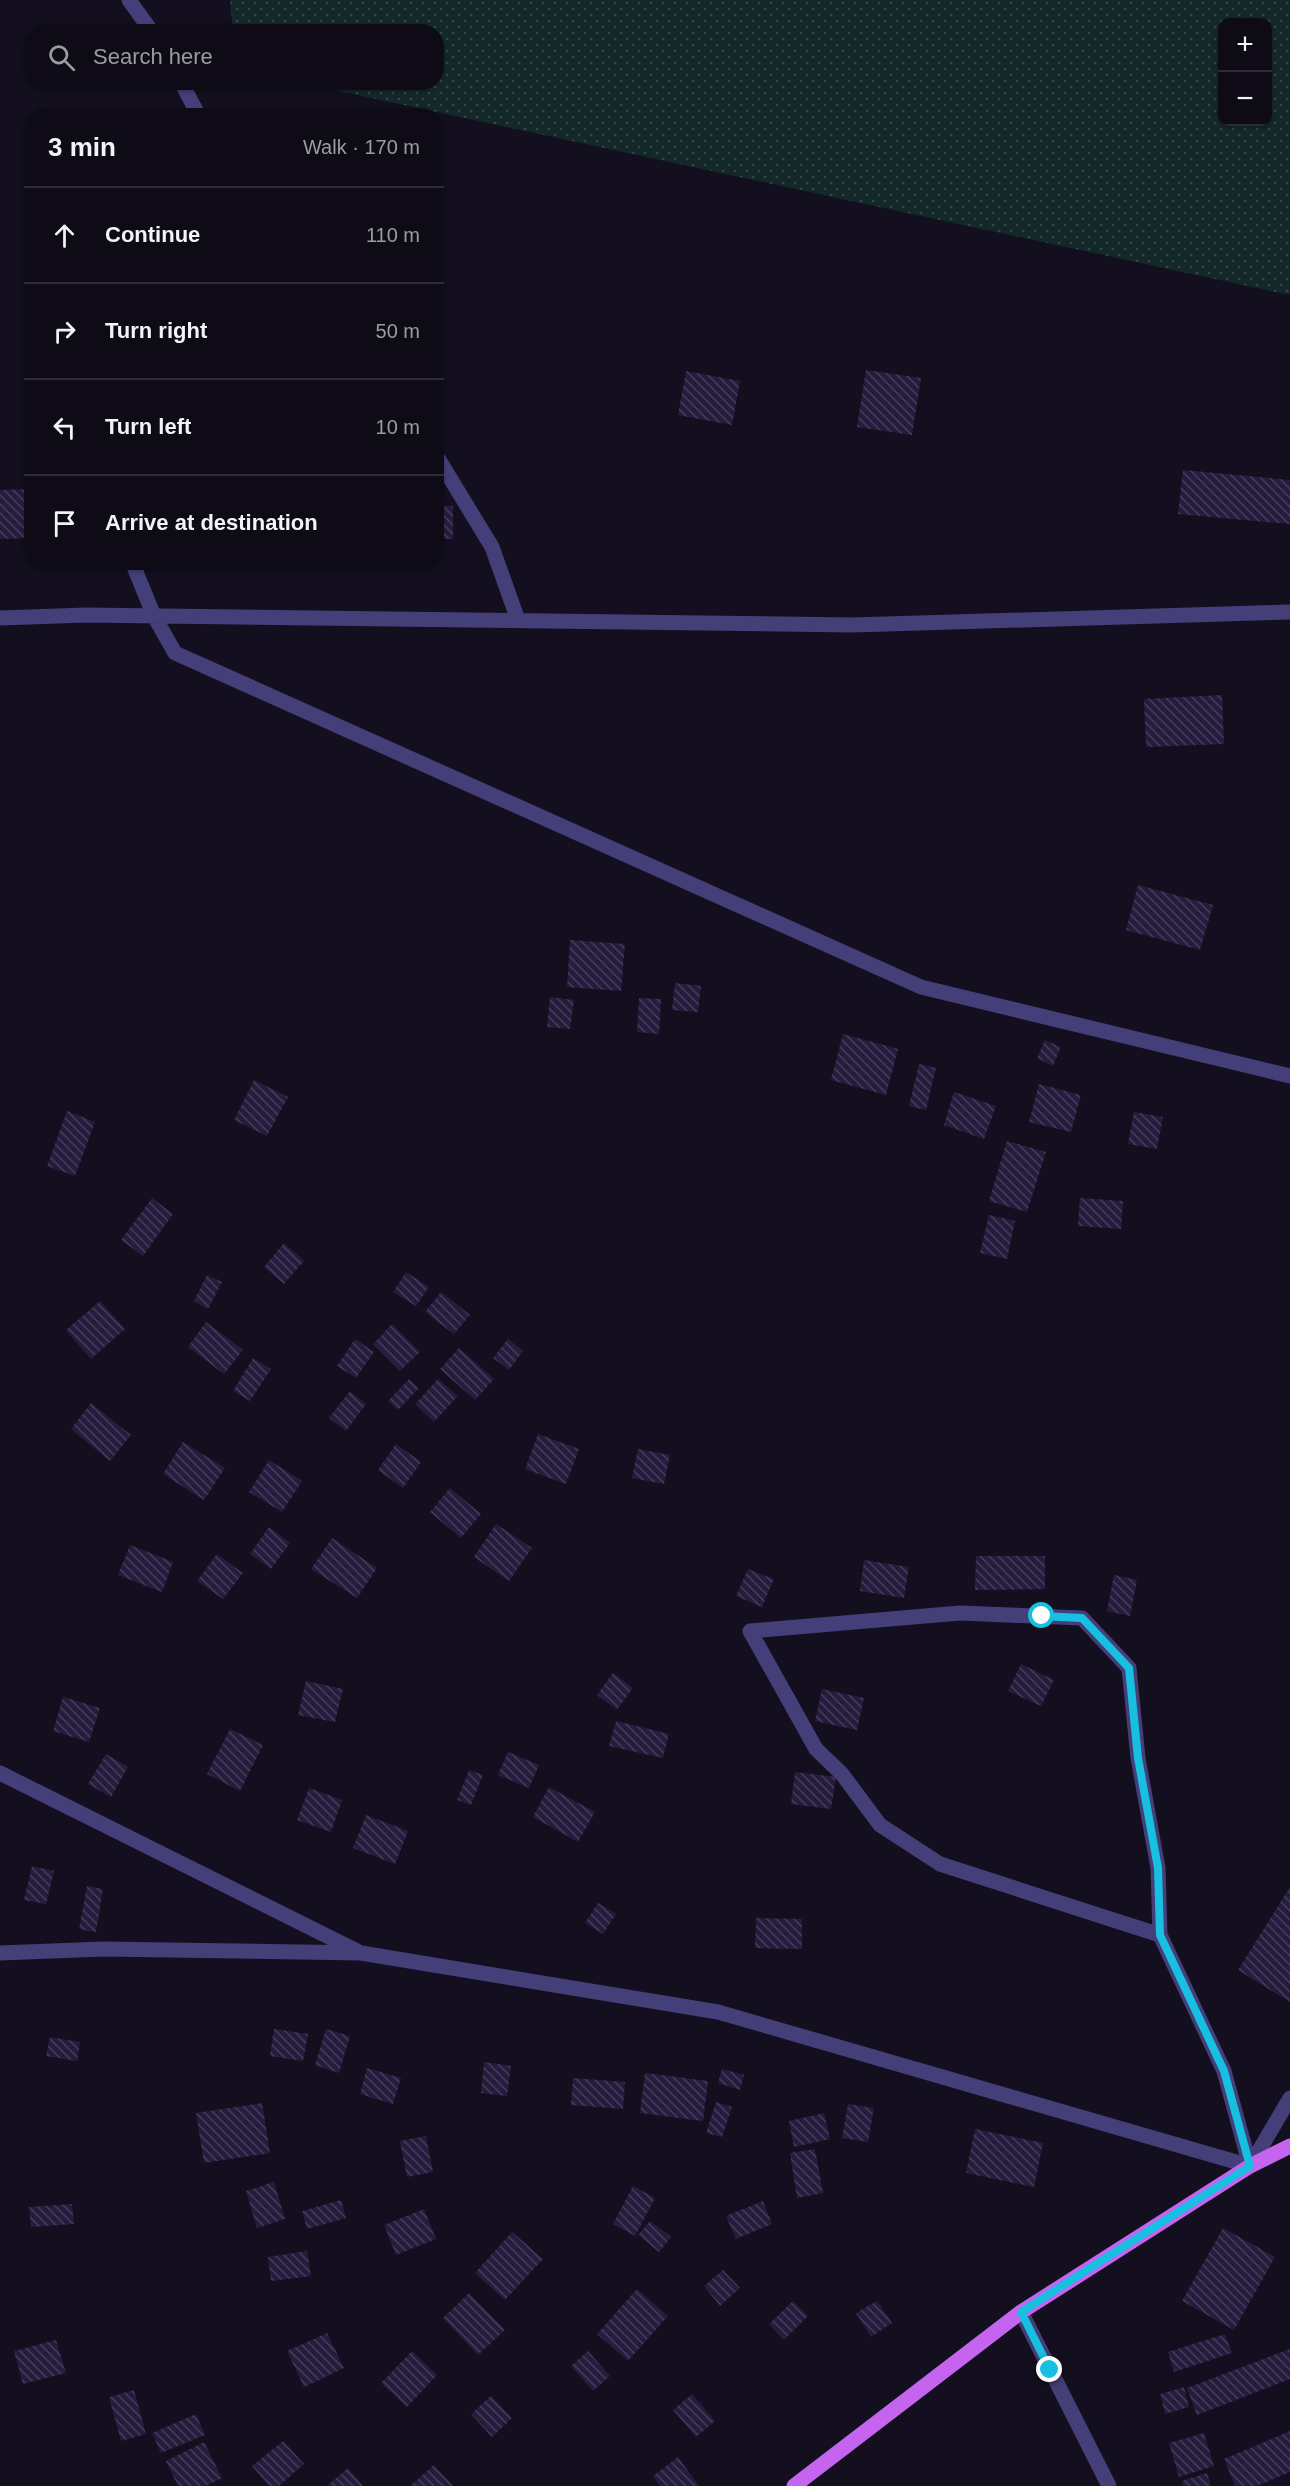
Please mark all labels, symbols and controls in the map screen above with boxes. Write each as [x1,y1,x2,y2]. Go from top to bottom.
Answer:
map controls [1218,18,1272,126]
button: + [1218,18,1272,72]
search box [24,24,444,90]
icon: search [45,41,78,74]
text: Search here [93,44,213,69]
button: − [1218,72,1272,126]
text: 3 min [48,132,116,162]
text: Walk · 170 m [303,136,420,158]
icon: ahead [48,219,81,252]
text: Continue [105,222,200,247]
text: 110 m [366,224,420,246]
icon: right [48,315,81,348]
text: Turn right [105,318,207,343]
text: 50 m [376,320,420,342]
icon: left [48,411,81,444]
text: Turn left [105,414,191,439]
text: 10 m [376,416,420,438]
icon: arrive [48,507,81,540]
text: Arrive at destination [105,510,318,535]
route start [1028,1602,1054,1628]
route end [1036,2356,1062,2382]

